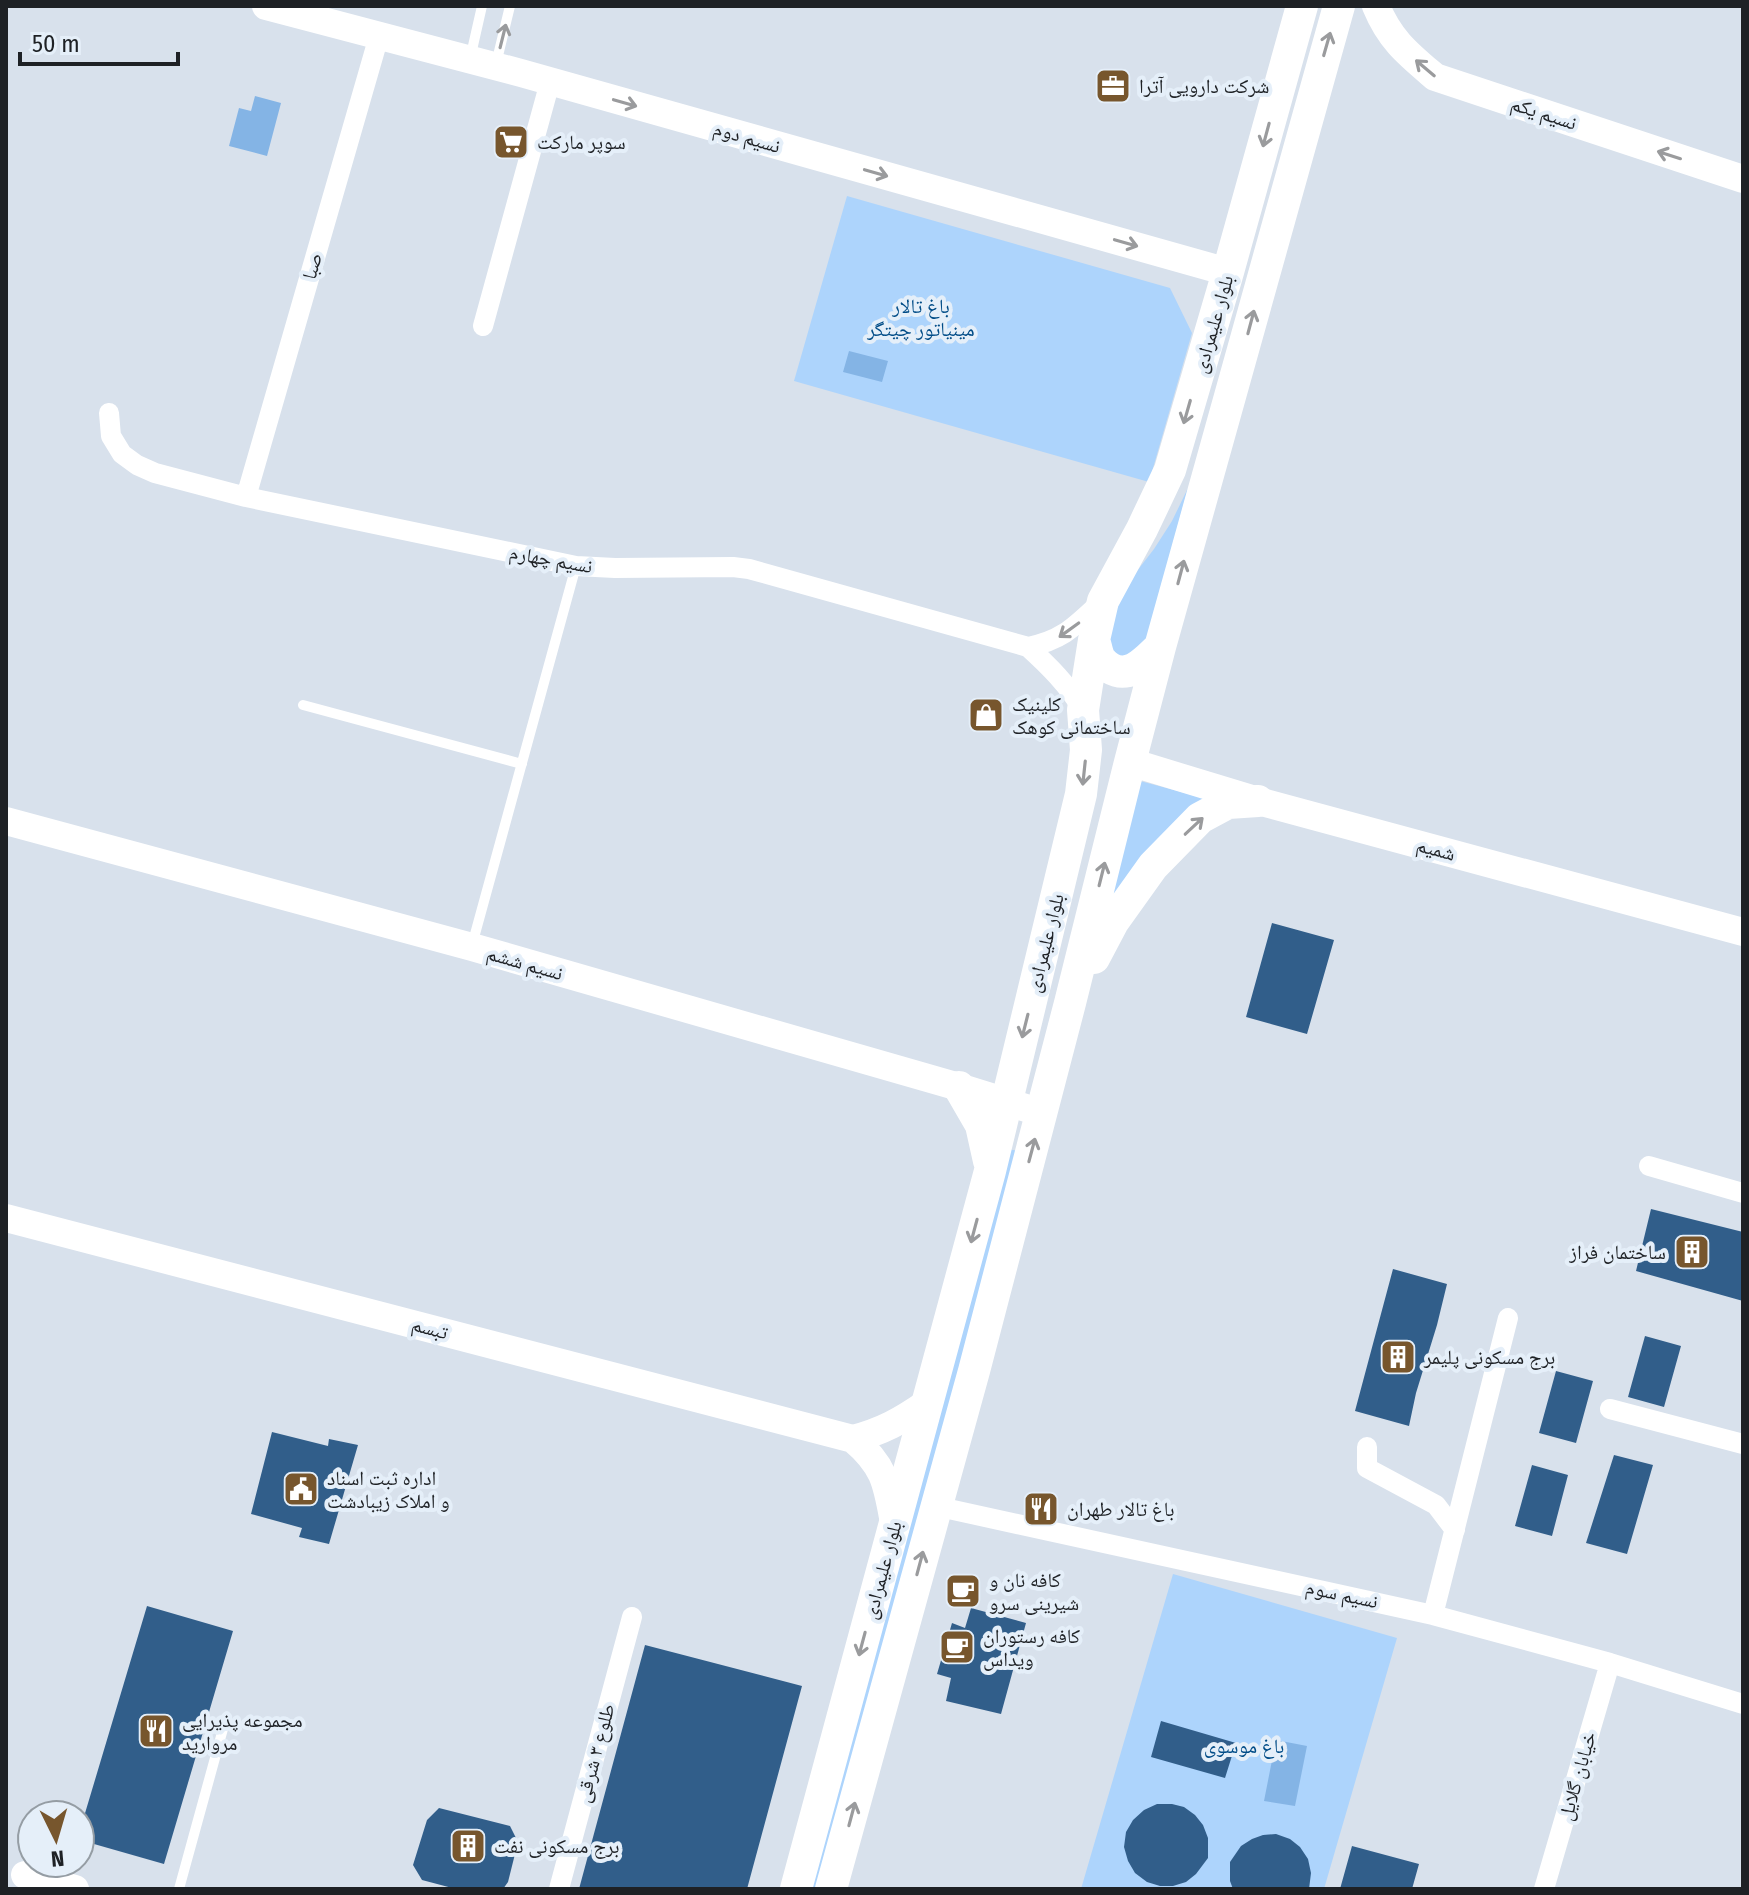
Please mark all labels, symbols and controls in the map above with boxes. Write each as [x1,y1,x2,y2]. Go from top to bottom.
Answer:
scale bar [20,16,178,66]
one-way arrow [496,24,511,50]
text: 50 m [32,30,80,58]
one-way arrow [1321,31,1336,57]
one-way arrow [1415,59,1436,77]
office icon: شرکت دارویی آترا [1094,67,1132,105]
place label: شرکت دارویی آترا [1139,74,1269,98]
street label: نسیم یکم [1507,91,1580,137]
one-way arrow [612,96,638,111]
street label: نسیم دوم [710,116,783,160]
one-way arrow [1258,122,1273,148]
supermarket icon: سوپر مارکت [492,123,530,161]
place label: سوپر مارکت [537,130,626,154]
one-way arrow [1657,146,1682,161]
one-way arrow [862,166,888,181]
one-way arrow [1112,236,1138,251]
street label: صبا [297,250,327,282]
street label: بلوار علیمرادی [1188,272,1238,376]
park label: باغ تالار مینیاتور چیتگر [866,294,975,341]
one-way arrow [1244,309,1259,335]
one-way arrow [1179,399,1193,424]
street label: نسیم چهارم [507,540,595,580]
one-way arrow [1174,560,1189,586]
one-way arrow [1058,622,1080,638]
place label: کلینیک ساختمانی کوهک [1012,692,1131,739]
shop icon: کلینیک ساختمانی کوهک [967,696,1005,734]
one-way arrow [1076,759,1091,786]
one-way arrow [1183,817,1203,835]
street label: شمیم [1413,832,1458,868]
one-way arrow [1095,862,1110,888]
street label: بلوار علیمرادی [1021,891,1069,995]
street label: نسیم ششم [484,941,566,987]
one-way arrow [1017,1012,1032,1038]
one-way arrow [1025,1137,1040,1163]
one-way arrow [965,1217,980,1243]
building icon: ساختمان فراز [1673,1233,1711,1271]
place label: ساختمان فراز [1568,1240,1666,1264]
street label: تبسم [409,1312,451,1346]
building icon: برج مسکونی پلیمر [1379,1338,1417,1376]
place label: برج مسکونی پلیمر [1423,1345,1555,1370]
place label: اداره ثبت اسناد و املاک زیبادشت [327,1466,450,1513]
public building icon: اداره ثبت اسناد و املاک زیبادشت [282,1470,320,1508]
restaurant icon: باغ تالار طهران [1022,1490,1060,1528]
place label: باغ تالار طهران [1067,1497,1174,1522]
street label: بلوار علیمرادی [857,1518,907,1622]
one-way arrow [913,1550,928,1576]
place label: کافه نان و شیرینی سرو [989,1568,1079,1615]
cafe icon: کافه نان و شیرینی سرو [944,1572,982,1610]
street label: نسیم سوم [1303,1575,1380,1615]
place label: کافه رستوران ویداس [983,1624,1080,1671]
cafe icon: کافه رستوران ویداس [938,1628,976,1666]
one-way arrow [853,1631,868,1657]
street label: طلوع ۳ شرقی [570,1701,621,1805]
place label: مجموعه پذیرایی مروارید [182,1708,303,1755]
restaurant icon: مجموعه پذیرایی مروارید [137,1712,175,1750]
street label: خیابان گلایل [1553,1729,1601,1823]
park label: باغ موسوی [1204,1734,1284,1759]
north arrow [16,1799,96,1879]
one-way arrow [845,1801,860,1827]
building icon: برج مسکونی نفت [449,1827,487,1865]
place label: برج مسکونی نفت [494,1834,619,1859]
text: N [50,1844,65,1872]

